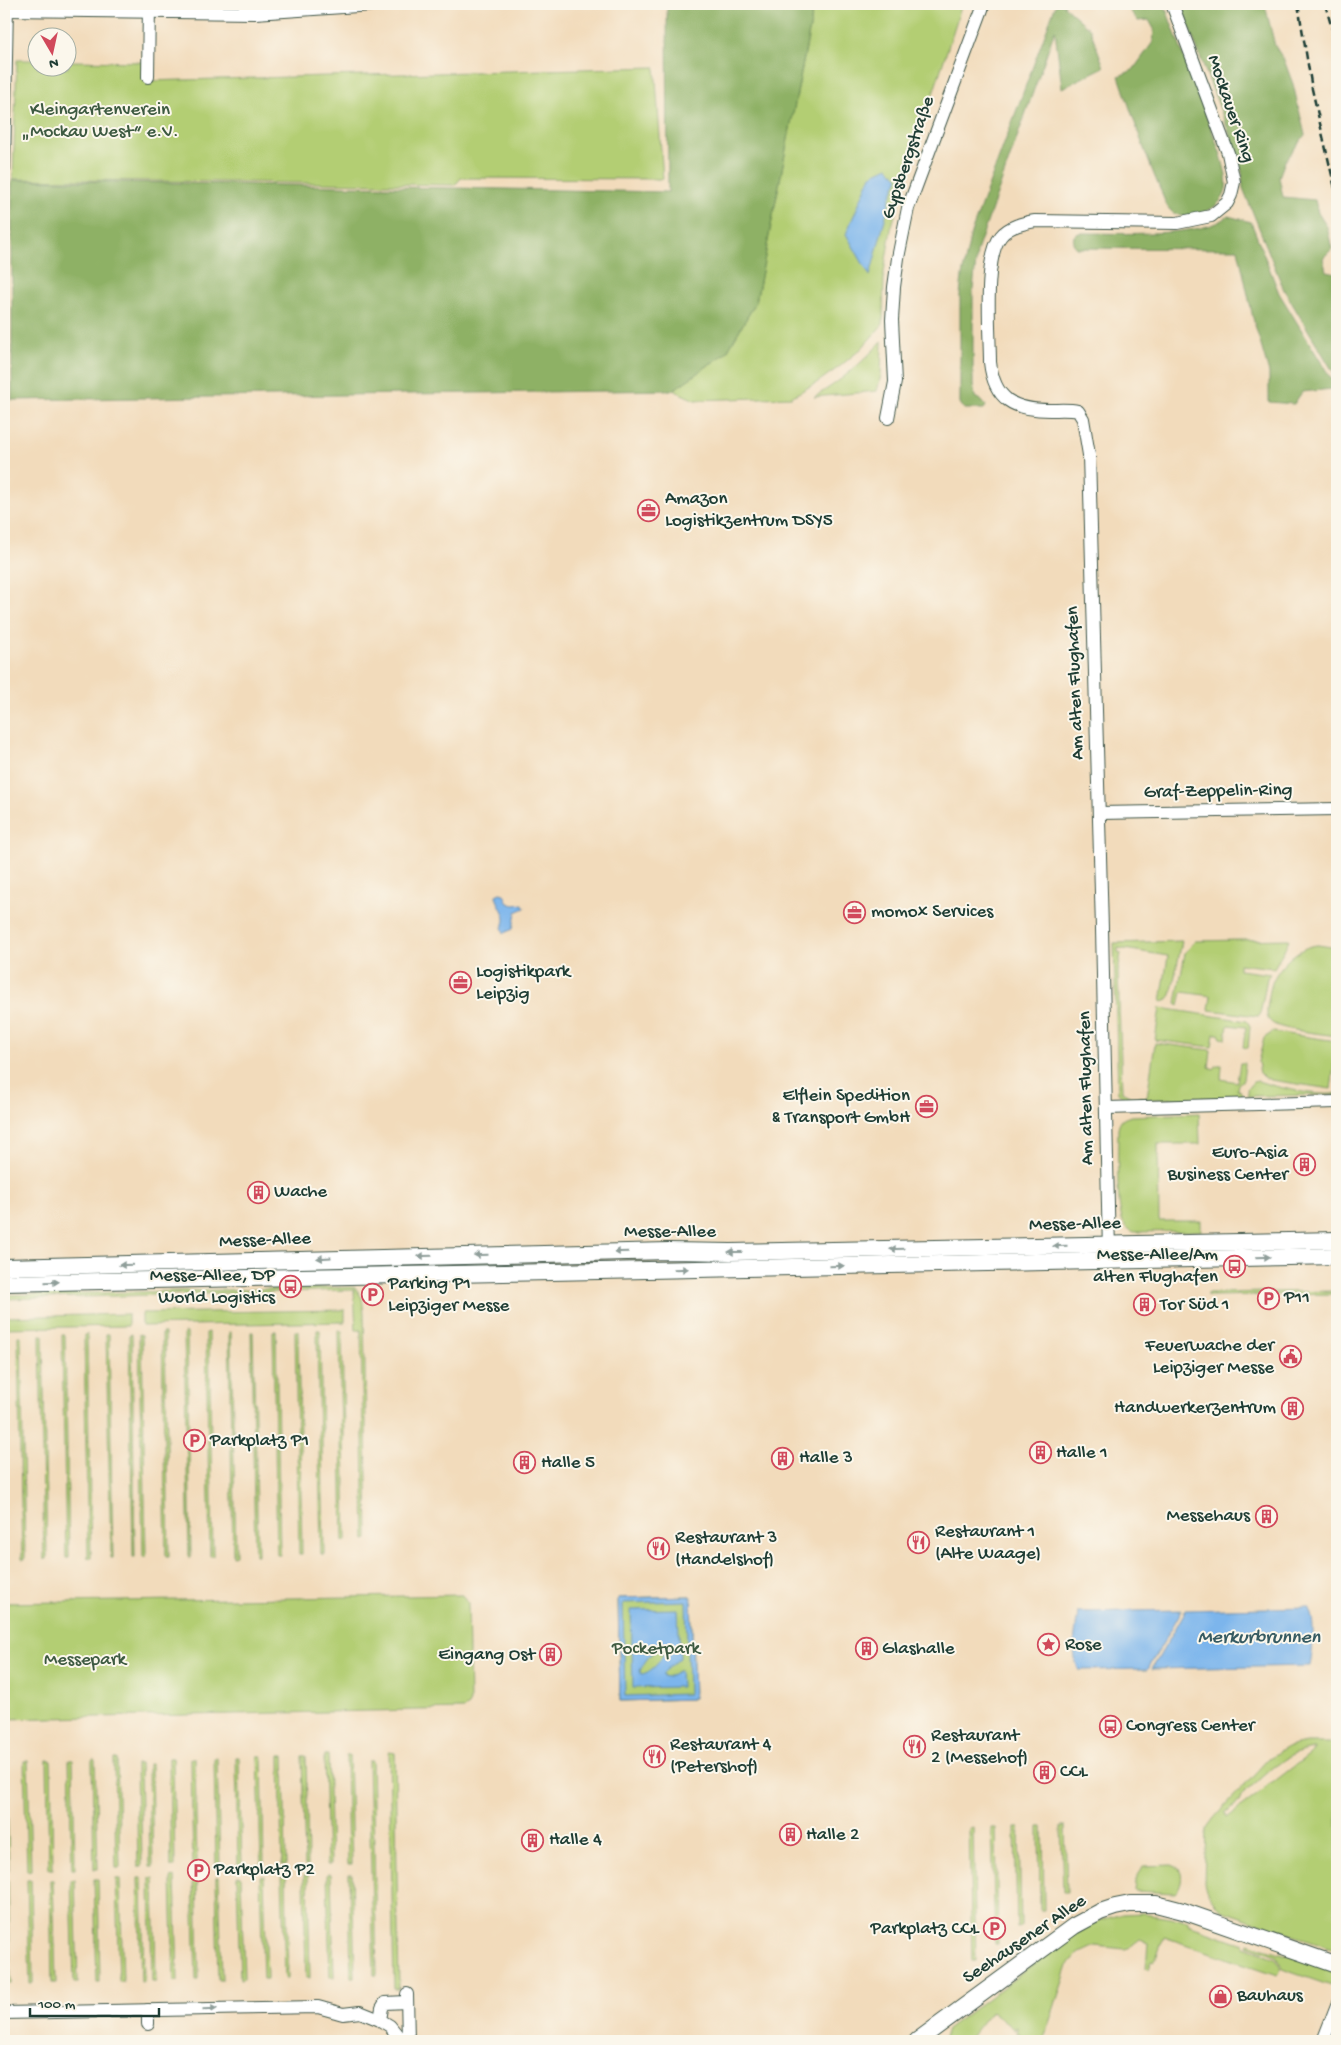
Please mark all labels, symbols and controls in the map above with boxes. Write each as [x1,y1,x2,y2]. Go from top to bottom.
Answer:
north arrow [28,28,78,78]
street label: Mockauer Ring [1201,52,1259,166]
text: N [48,53,59,71]
street label: Gypsbergstraße [877,93,941,222]
park label: Kleingartenverein „Mockau West“ e.V. [21,99,179,144]
place label: Amazon Logistikzentrum DSY5 [665,488,833,533]
office icon: Amazon Logistikzentrum DSY5 [637,498,661,522]
street label: Am alten Flughafen [1062,606,1090,760]
street label: Graf-Zeppelin-Ring [1143,779,1293,805]
office icon: momox Services [843,900,867,924]
place label: momox Services [871,901,994,924]
place label: Logistikpark Leipzig [476,961,572,1006]
office icon: Logistikpark Leipzig [448,971,472,995]
street label: Am alten Flughafen [1074,1011,1100,1165]
place label: Elflein Spedition & Transport GmbH [772,1085,910,1130]
office icon: Elflein Spedition & Transport GmbH [914,1095,938,1119]
place label: Euro-Asia Business Center [1167,1142,1290,1187]
building icon: Euro-Asia Business Center [1292,1152,1316,1176]
building icon: Wache [246,1180,270,1204]
place label: Wache [274,1181,327,1204]
street label: Messe-Allee [1029,1213,1121,1237]
street label: Messe-Allee [624,1221,716,1244]
street label: Messe-Allee [219,1228,312,1254]
one-way arrow [1051,1242,1067,1250]
place label: Messe-Allee/Am alten Flughafen [1093,1244,1219,1289]
one-way arrow [889,1245,905,1253]
one-way arrow [612,1248,628,1256]
one-way arrow [726,1248,742,1256]
one-way arrow [473,1251,489,1259]
one-way arrow [417,1252,433,1260]
one-way arrow [1255,1253,1271,1261]
bus stop icon: Messe-Allee/Am alten Flughafen [1222,1254,1246,1278]
one-way arrow [315,1255,331,1263]
one-way arrow [118,1261,134,1269]
one-way arrow [830,1262,846,1270]
place label: Messe-Allee, DP World Logistics [150,1265,276,1310]
one-way arrow [673,1265,689,1273]
place label: Parking P1 Leipziger Messe [387,1273,510,1318]
bus stop icon: Messe-Allee, DP World Logistics [279,1275,303,1299]
one-way arrow [45,1278,61,1286]
parking icon: Parking P1 Leipziger Messe [360,1283,384,1307]
parking icon: P11 [1256,1286,1280,1310]
place label: P11 [1283,1287,1310,1310]
building icon: Tor Süd 1 [1132,1293,1156,1317]
place label: Tor Süd 1 [1159,1294,1229,1317]
place label: Feuerwache der Leipziger Messe [1144,1335,1276,1380]
public building icon: Feuerwache der Leipziger Messe [1278,1345,1302,1369]
building icon: Handwerkerzentrum [1280,1396,1304,1420]
place label: Handwerkerzentrum [1114,1397,1276,1420]
parking icon: Parkplatz P1 [182,1429,206,1453]
place label: Parkplatz P1 [209,1430,309,1453]
building icon: Halle 1 [1028,1441,1052,1465]
place label: Halle 1 [1056,1442,1108,1465]
building icon: Halle 3 [771,1446,795,1470]
place label: Halle 3 [799,1447,853,1470]
building icon: Halle 5 [513,1451,537,1475]
place label: Halle 5 [541,1452,595,1475]
building icon: Messehaus [1254,1504,1278,1528]
place label: Messehaus [1167,1505,1251,1528]
place label: Restaurant 1 (Alte Waage) [935,1521,1041,1566]
place label: Restaurant 3 (Handelshof) [675,1527,778,1572]
restaurant icon: Restaurant 1 (Alte Waage) [907,1531,931,1555]
restaurant icon: Restaurant 3 (Handelshof) [647,1537,671,1561]
water label: Merkurbrunnen [1198,1627,1321,1650]
place icon: Rose [1037,1633,1061,1657]
place label: Rose [1065,1634,1102,1657]
building icon: Glashalle [854,1637,878,1661]
park label: Pocketpark [611,1638,701,1661]
place label: Glashalle [882,1638,955,1661]
building icon: Eingang Ost [539,1643,563,1667]
place label: Eingang Ost [438,1644,537,1667]
park label: Messepark [44,1649,127,1672]
bus stop icon: Congress Center [1098,1714,1122,1738]
place label: Congress Center [1126,1715,1257,1738]
place label: Restaurant 2 (Messehof) [931,1725,1028,1770]
place label: Restaurant 4 (Petershof) [670,1734,772,1779]
restaurant icon: Restaurant 2 (Messehof) [903,1735,927,1759]
restaurant icon: Restaurant 4 (Petershof) [642,1744,666,1768]
building icon: CCL [1032,1760,1056,1784]
place label: CCL [1060,1761,1089,1784]
building icon: Halle 2 [778,1823,802,1847]
place label: Halle 2 [806,1824,859,1847]
building icon: Halle 4 [521,1828,545,1852]
place label: Halle 4 [549,1829,602,1852]
parking icon: Parkplatz P2 [186,1858,210,1882]
place label: Parkplatz P2 [213,1859,315,1882]
street label: Seehausener Allee [959,1890,1091,1990]
parking icon: Parkplatz CCL [983,1917,1007,1941]
place label: Parkplatz CCL [870,1918,980,1941]
shop icon: Bauhaus [1209,1984,1233,2008]
scale bar [30,1985,159,2017]
place label: Bauhaus [1236,1985,1304,2008]
text: 100 m [37,1996,76,2014]
one-way arrow [202,2005,218,2013]

